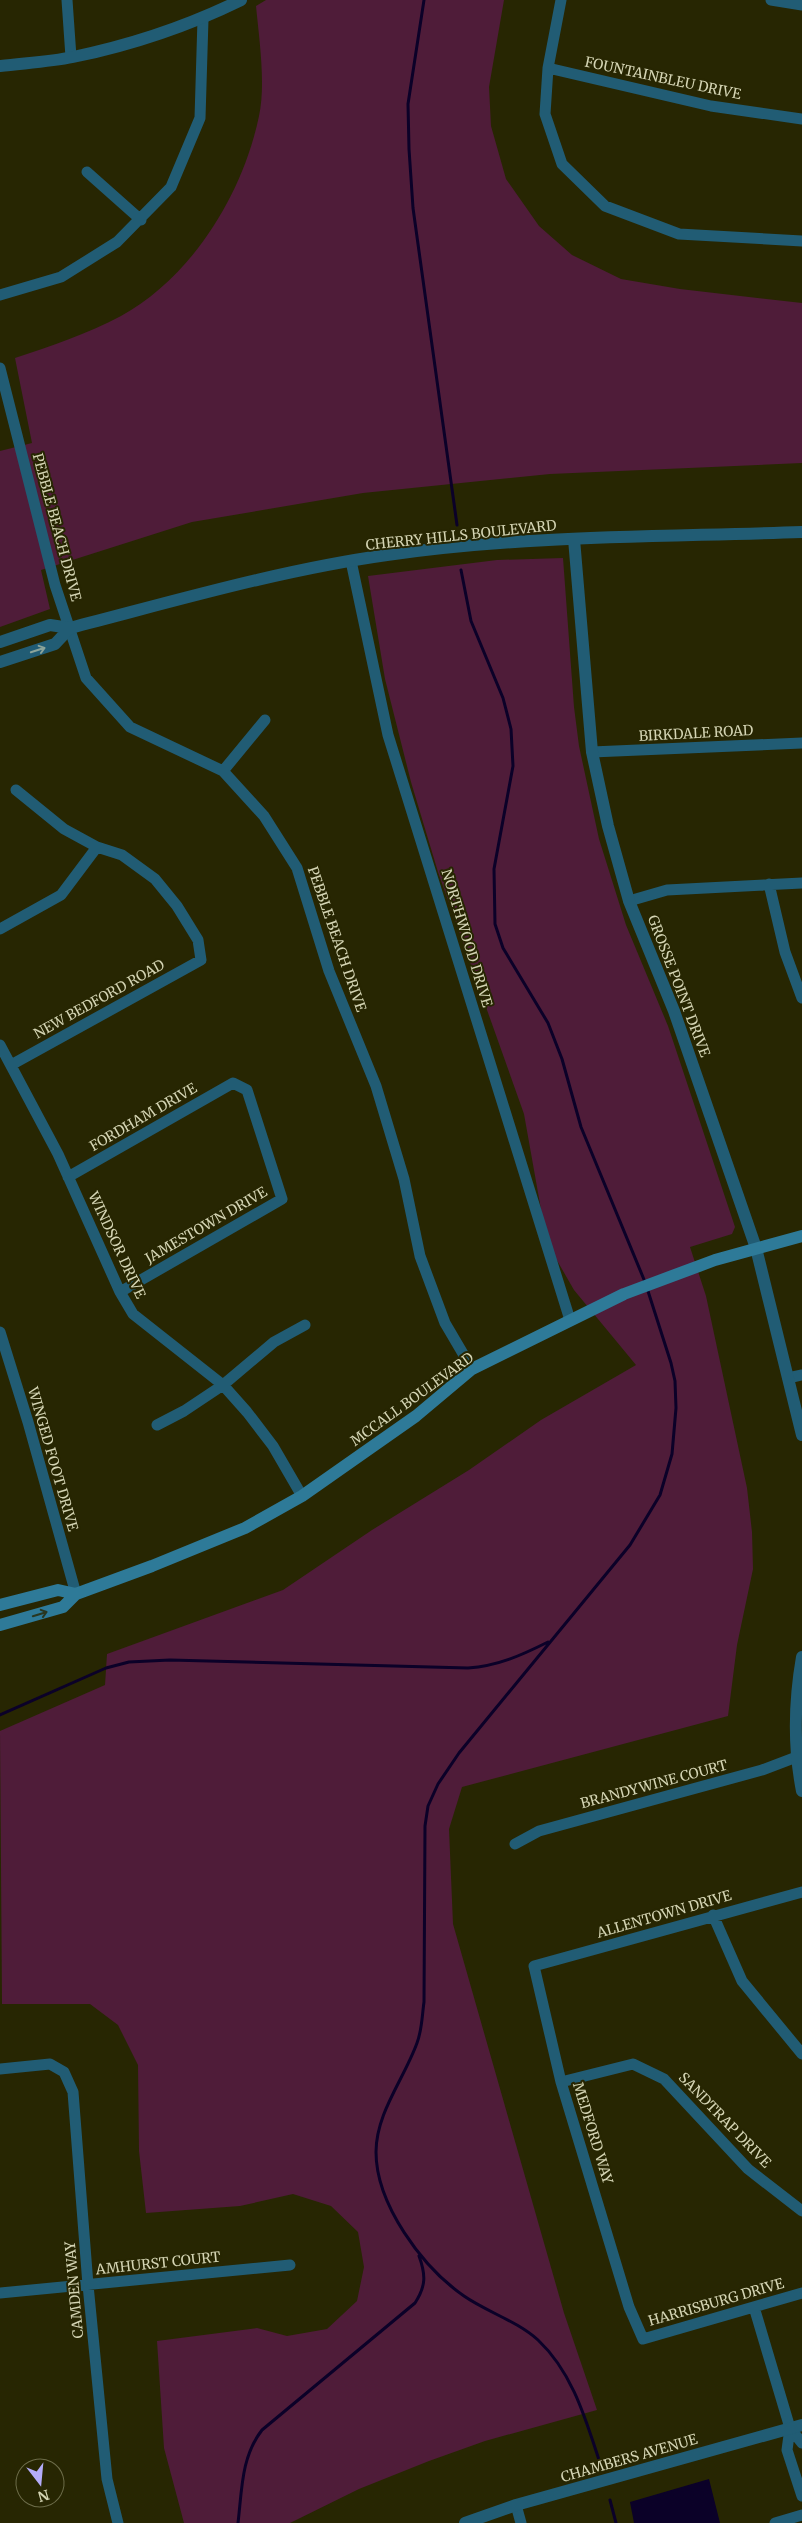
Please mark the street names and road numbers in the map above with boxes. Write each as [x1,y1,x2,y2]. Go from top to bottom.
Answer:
street label: FOUNTAINBLEU DRIVE [583,53,743,103]
street label: PEBBLE BEACH DRIVE [29,451,85,603]
street label: CHERRY HILLS BOULEVARD [365,516,558,554]
street label: BIRKDALE ROAD [638,721,754,745]
street label: PEBBLE BEACH DRIVE [304,864,370,1014]
street label: NORTHWOOD DRIVE [437,867,497,1009]
street label: GROSSE POINT DRIVE [644,913,714,1060]
street label: NEW BEDFORD ROAD [30,955,168,1043]
street label: FORDHAM DRIVE [86,1079,200,1155]
street label: JAMESTOWN DRIVE [141,1183,270,1268]
street label: WINDSOR DRIVE [84,1188,150,1301]
street label: MCCALL BOULEVARD [347,1348,478,1450]
street label: WINGED FOOT DRIVE [24,1384,82,1533]
street label: BRANDYWINE COURT [578,1756,730,1812]
street label: ALLENTOWN DRIVE [594,1886,733,1942]
street label: SANDTRAP DRIVE [675,2069,775,2171]
street label: MEDFORD WAY [569,2080,617,2187]
street label: CAMDEN WAY [61,2240,87,2339]
street label: AMHURST COURT [94,2247,222,2279]
street label: HARRISBURG DRIVE [646,2274,786,2330]
street label: CHAMBERS AVENUE [559,2430,700,2486]

